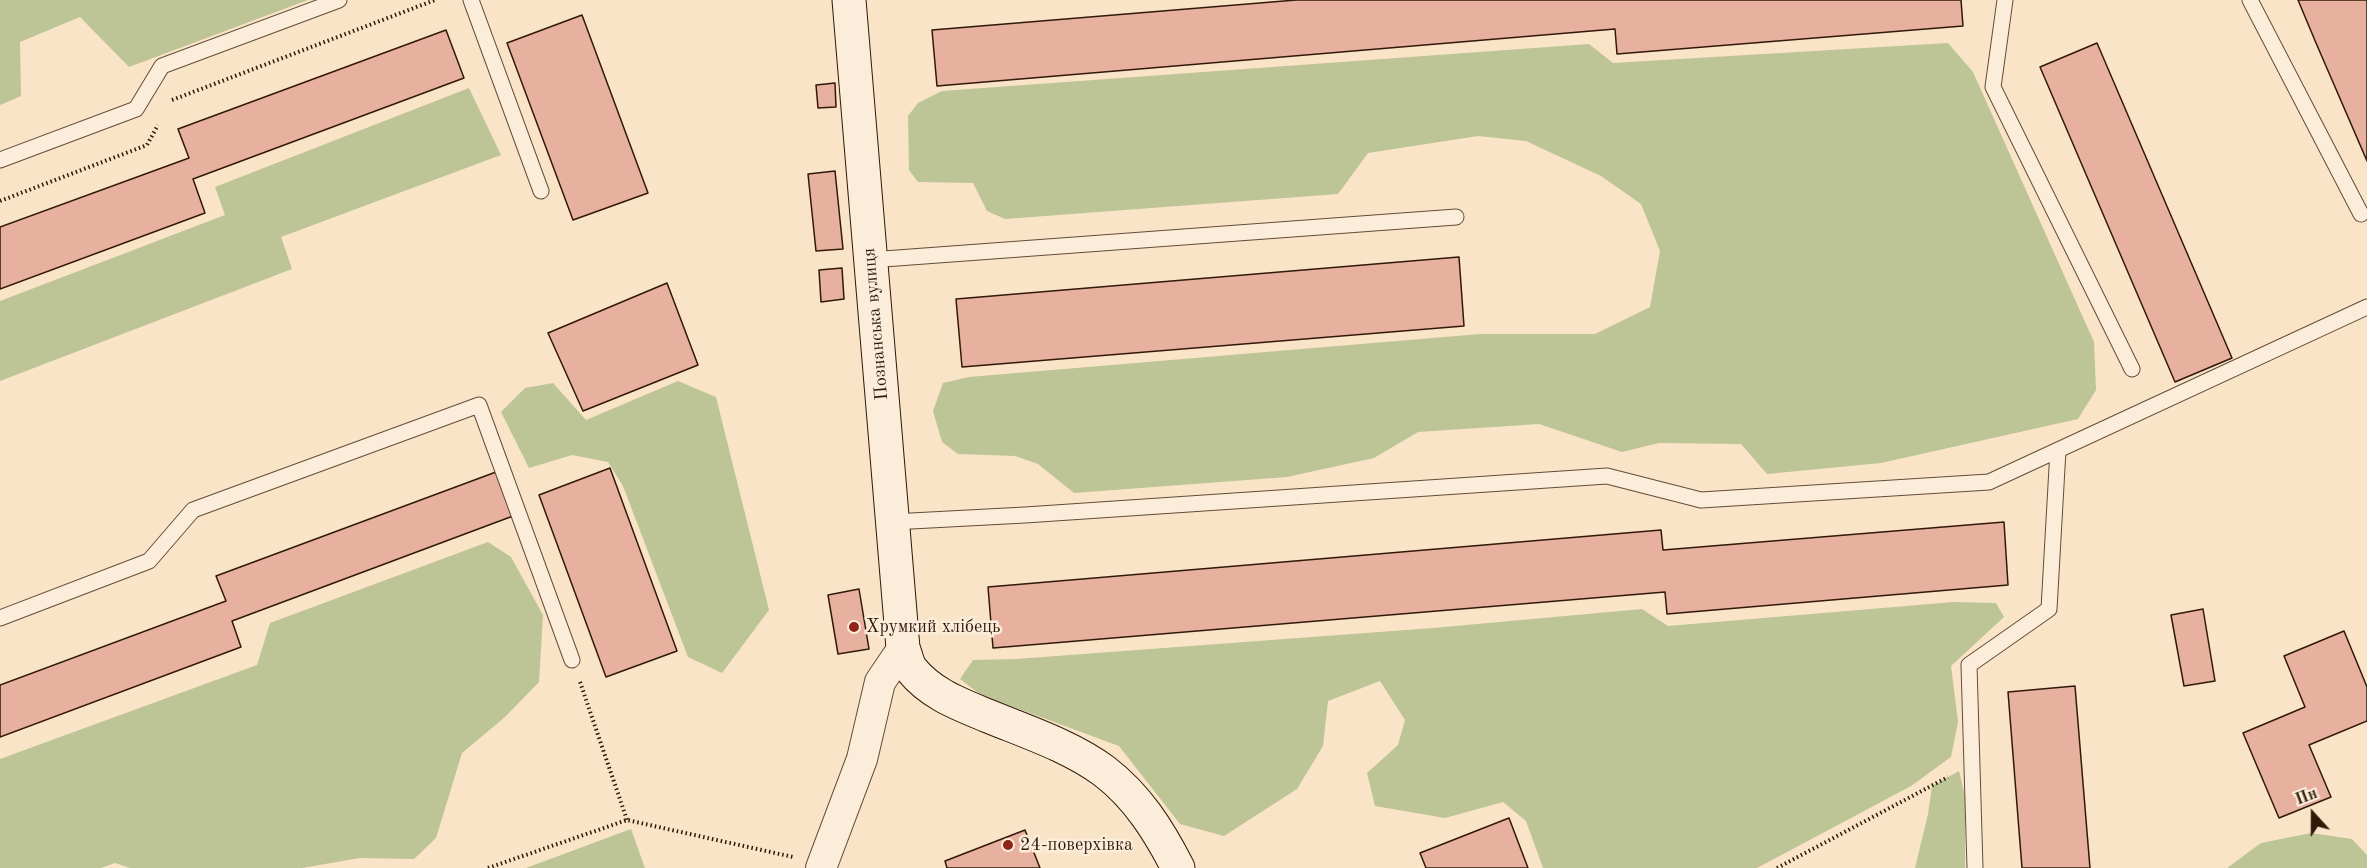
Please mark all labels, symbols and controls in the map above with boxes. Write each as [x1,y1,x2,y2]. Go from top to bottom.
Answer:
street label: Познанська вулиця [859,247,893,401]
place label: Хрумкий хлібець [866,616,1000,638]
marker: Хрумкий хлібець [847,620,861,634]
north arrow [2283,784,2343,844]
text: Пн [2293,786,2320,809]
place label: 24-поверхівка [1020,834,1133,856]
marker: 24-поверхівка [1001,838,1015,852]

